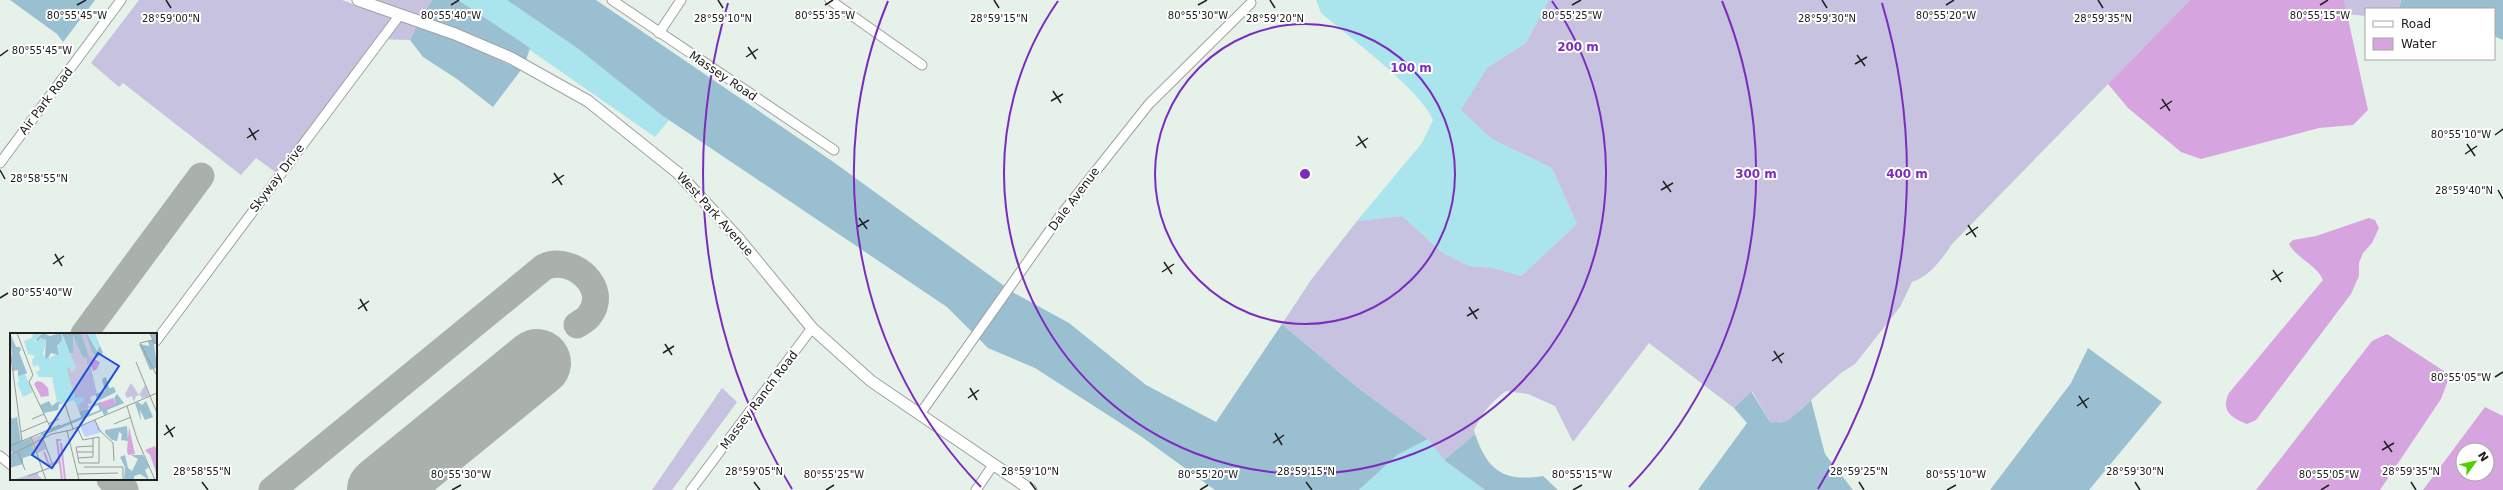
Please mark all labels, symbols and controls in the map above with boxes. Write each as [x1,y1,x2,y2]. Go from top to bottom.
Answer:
legend [2365,8,2495,60]
text: 80°55'45"W [47,10,107,21]
text: 80°55'40"W [421,10,481,21]
text: 80°55'35"W [795,10,855,21]
text: 80°55'30"W [1168,10,1228,21]
text: 80°55'25"W [1542,10,1602,21]
text: 80°55'20"W [1916,10,1976,21]
text: 80°55'15"W [2290,10,2350,21]
text: 28°59'00"N [142,13,200,24]
text: 28°59'10"N [694,13,752,24]
text: 28°59'15"N [970,13,1028,24]
text: 28°59'20"N [1246,13,1304,24]
text: 28°59'30"N [1798,13,1856,24]
text: 28°59'35"N [2074,13,2132,24]
text: Road [2401,17,2431,31]
text: Water [2401,37,2437,51]
text: 200 m [1557,40,1599,54]
text: 80°55'45"W [12,45,72,56]
street label: Massey Road [686,48,760,104]
text: 100 m [1390,61,1432,75]
street label: Air Park Road [16,65,76,137]
text: 80°55'10"W [2431,129,2491,140]
street label: Skyway Drive [247,141,307,215]
street label: Dale Avenue [1046,165,1102,233]
centre of rings [1298,167,1312,181]
text: 300 m [1735,167,1777,181]
text: 400 m [1886,167,1928,181]
street label: West Park Avenue [674,169,756,259]
text: 28°58'55"N [10,173,68,184]
text: 28°59'40"N [2435,185,2493,196]
text: 80°55'40"W [12,287,72,298]
inset map [10,333,157,480]
street label: Massey Ranch Road [717,348,801,452]
text: 80°55'05"W [2431,372,2491,383]
north arrow [2455,442,2495,482]
text: N [2475,449,2491,464]
text: 28°58'55"N [173,466,231,477]
text: 28°59'05"N [725,466,783,477]
text: 28°59'10"N [1001,466,1059,477]
text: 28°59'15"N [1277,466,1335,477]
text: 28°59'25"N [1830,466,1888,477]
text: 28°59'30"N [2106,466,2164,477]
text: 28°59'35"N [2382,466,2440,477]
text: 80°55'30"W [431,469,491,480]
text: 80°55'25"W [804,469,864,480]
text: 80°55'20"W [1178,469,1238,480]
text: 80°55'15"W [1552,469,1612,480]
text: 80°55'10"W [1926,469,1986,480]
text: 80°55'05"W [2299,469,2359,480]

